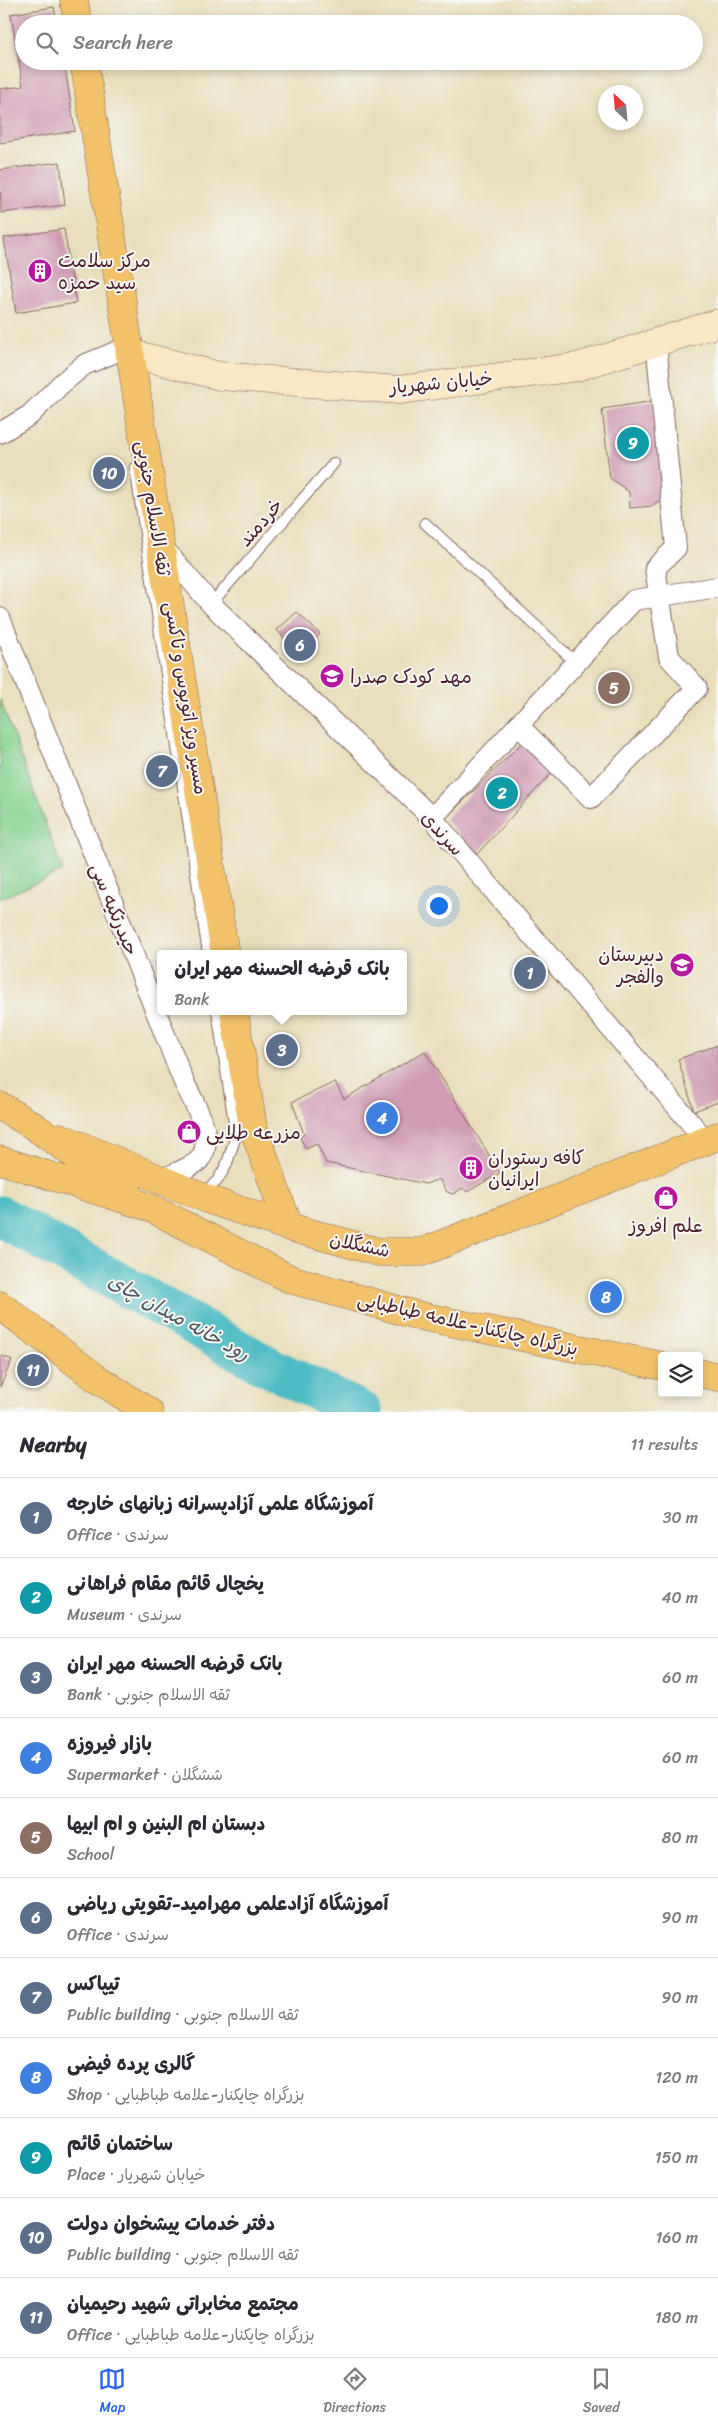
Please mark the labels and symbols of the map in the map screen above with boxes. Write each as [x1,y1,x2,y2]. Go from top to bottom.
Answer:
north arrow [598,85,643,130]
place label: مرکز سلامت سید حمزه [58,244,151,299]
building icon: مرکز سلامت سید حمزه [27,258,53,284]
street label: خیابان شهریار [386,362,494,404]
pin: 9 [617,424,649,462]
street label: ثقه الاسلام جنوبی [127,438,181,578]
pin: 10 [93,454,125,492]
street label: خردمند [229,490,291,554]
street label: مسیر ویژ اتوبوس و تاکسی [155,599,218,797]
pin: 6 [284,626,316,664]
place label: مهد کودک صدرا [350,660,472,693]
school or university icon: مهد کودک صدرا [319,663,345,689]
pin: 5 [598,669,630,707]
pin: 7 [146,752,178,790]
pin: 2 [486,774,518,812]
street label: سرندی [413,803,472,864]
street label: حیدرتکیه سی [81,858,148,961]
your location [426,893,452,919]
place label: دبیرستان والفجر [598,938,664,993]
school or university icon: دبیرستان والفجر [669,952,695,978]
pin: 1 [514,954,546,992]
pin: 3 [266,1031,298,1069]
pin: 4 [366,1099,398,1137]
place label: مزرعه طلایی [206,1116,301,1149]
shop icon: مزرعه طلایی [176,1119,202,1145]
place label: کافه رستوران ایرانیان [488,1141,585,1196]
building icon: کافه رستوران ایرانیان [458,1155,484,1181]
shop icon: علم افروز [653,1185,679,1211]
place label: علم افروز [627,1209,703,1242]
street label: ششگلان [327,1222,393,1267]
water label: رود خانه میدان چای [101,1264,257,1371]
pin: 8 [590,1278,622,1316]
street label: بزرگراه چایکنار-علامه طباطبایی [354,1282,581,1365]
pin: 11 [17,1351,49,1389]

